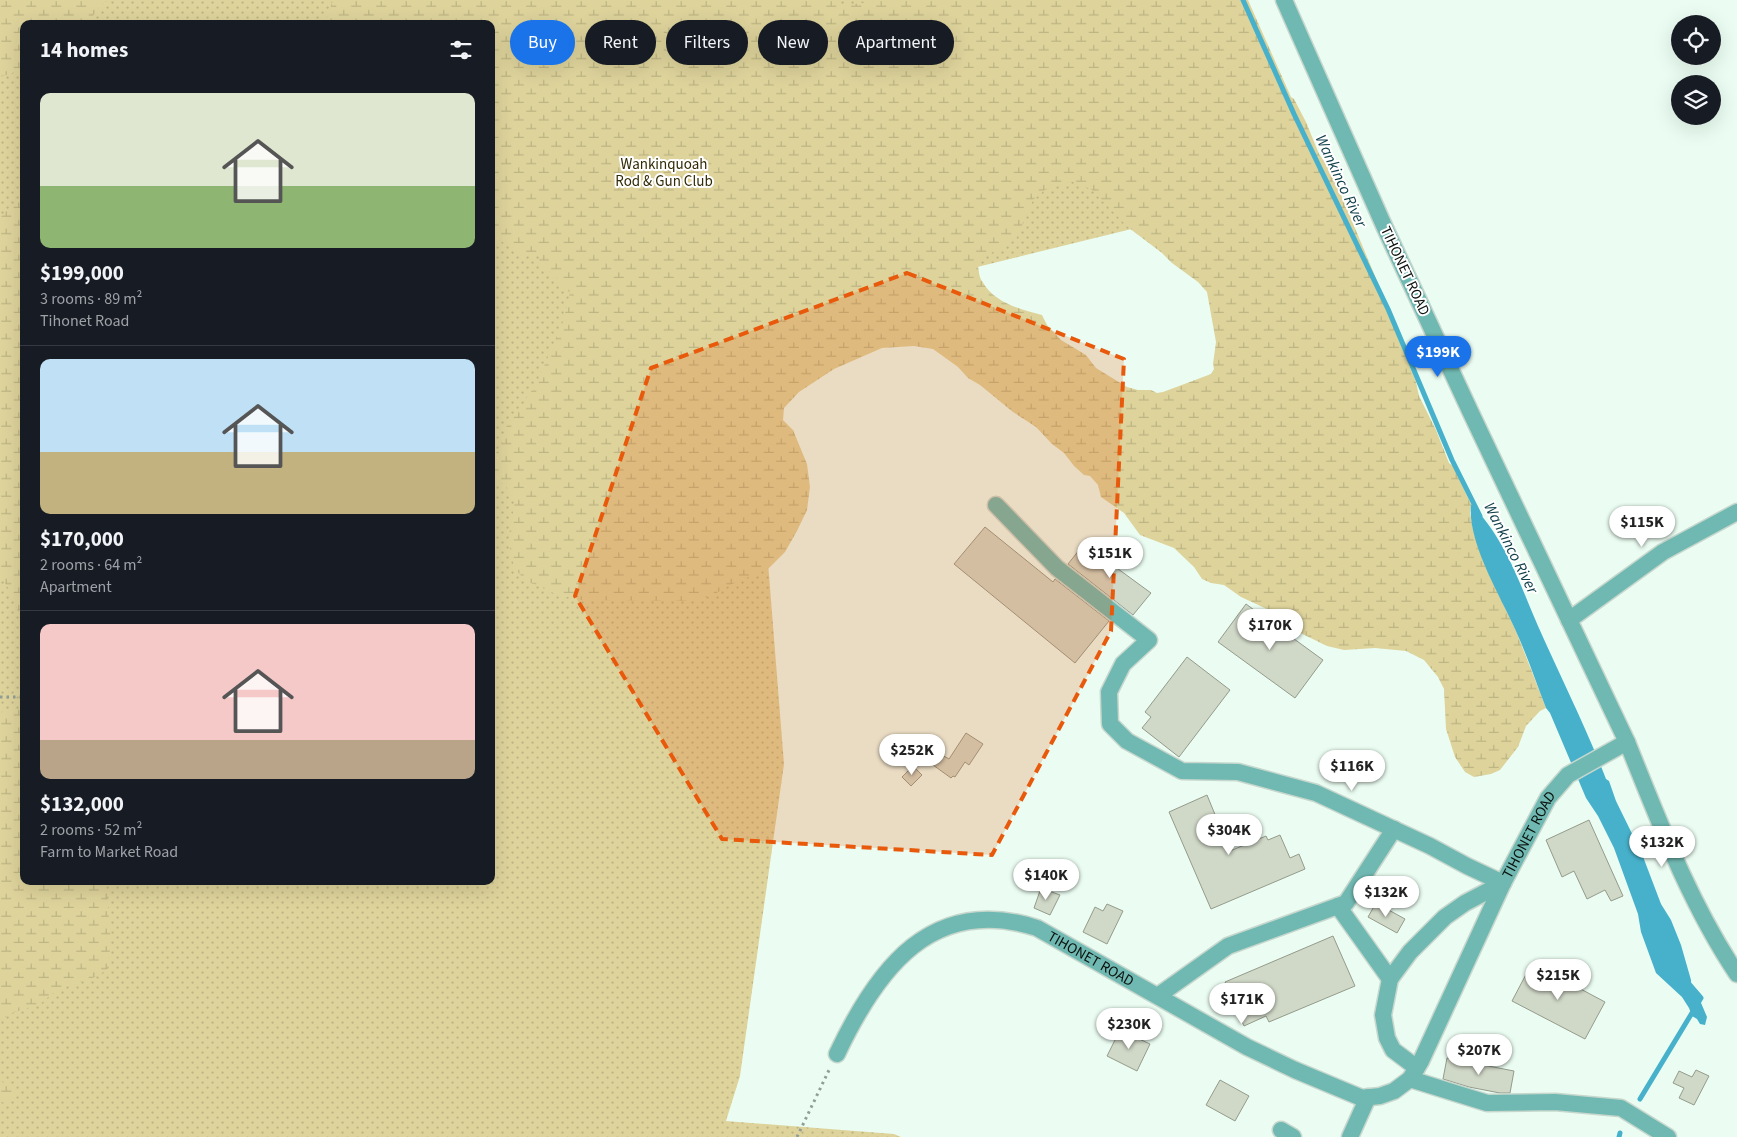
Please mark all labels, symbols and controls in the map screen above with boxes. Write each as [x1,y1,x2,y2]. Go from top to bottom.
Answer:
map controls [1671,15,1721,125]
button: locate [1671,15,1721,65]
chip: Buy [510,20,575,65]
chip: Rent [585,20,656,65]
chip: Filters [666,20,748,65]
chip: New [758,20,828,65]
chip: Apartment [838,20,954,65]
text: 14 homes [40,35,128,65]
icon: filters [447,36,475,64]
button: layers [1671,75,1721,125]
icon: home [213,126,303,216]
water label: Wankinco River [1310,131,1373,232]
park label: Wankinquoah Rod & Gun Club [615,154,713,192]
street label: TIHONET ROAD [1375,223,1435,319]
text: $199,000 [40,258,124,288]
text: 3 rooms · 89 m² [40,288,142,310]
text: Tihonet Road [40,310,129,332]
pin: $199K [1403,336,1473,378]
text: $199K [1416,341,1460,363]
icon: home [213,391,303,481]
water label: Wankinco River [1479,499,1544,599]
pin: $115K [1607,506,1677,548]
text: $115K [1620,511,1664,533]
text: $170,000 [40,524,124,554]
pin: $151K [1075,536,1145,579]
text: $151K [1088,542,1132,564]
text: 2 rooms · 64 m² [40,554,142,576]
text: Apartment [40,576,112,598]
pin: $170K [1235,608,1305,651]
text: $170K [1248,614,1292,636]
icon: home [213,656,303,746]
pin: $252K [877,734,947,776]
text: $252K [890,739,934,761]
pin: $116K [1317,750,1387,792]
text: $116K [1330,755,1374,777]
street label: TIHONET ROAD [1497,786,1560,882]
text: $132,000 [40,789,124,819]
pin: $304K [1194,814,1264,856]
text: 2 rooms · 52 m² [40,819,142,841]
text: $304K [1207,819,1251,841]
pin: $132K [1627,826,1697,868]
text: $132K [1640,831,1684,853]
text: Farm to Market Road [40,841,178,863]
pin: $140K [1011,858,1081,901]
text: $140K [1024,864,1068,886]
pin: $132K [1351,876,1421,918]
text: $132K [1364,881,1408,903]
street label: TIHONET ROAD [1044,926,1138,991]
pin: $215K [1523,958,1593,1001]
text: $215K [1536,964,1580,986]
pin: $171K [1207,982,1277,1025]
text: $171K [1220,988,1264,1010]
pin: $230K [1094,1008,1164,1050]
text: $230K [1107,1013,1151,1035]
pin: $207K [1444,1034,1514,1076]
text: $207K [1457,1039,1501,1061]

